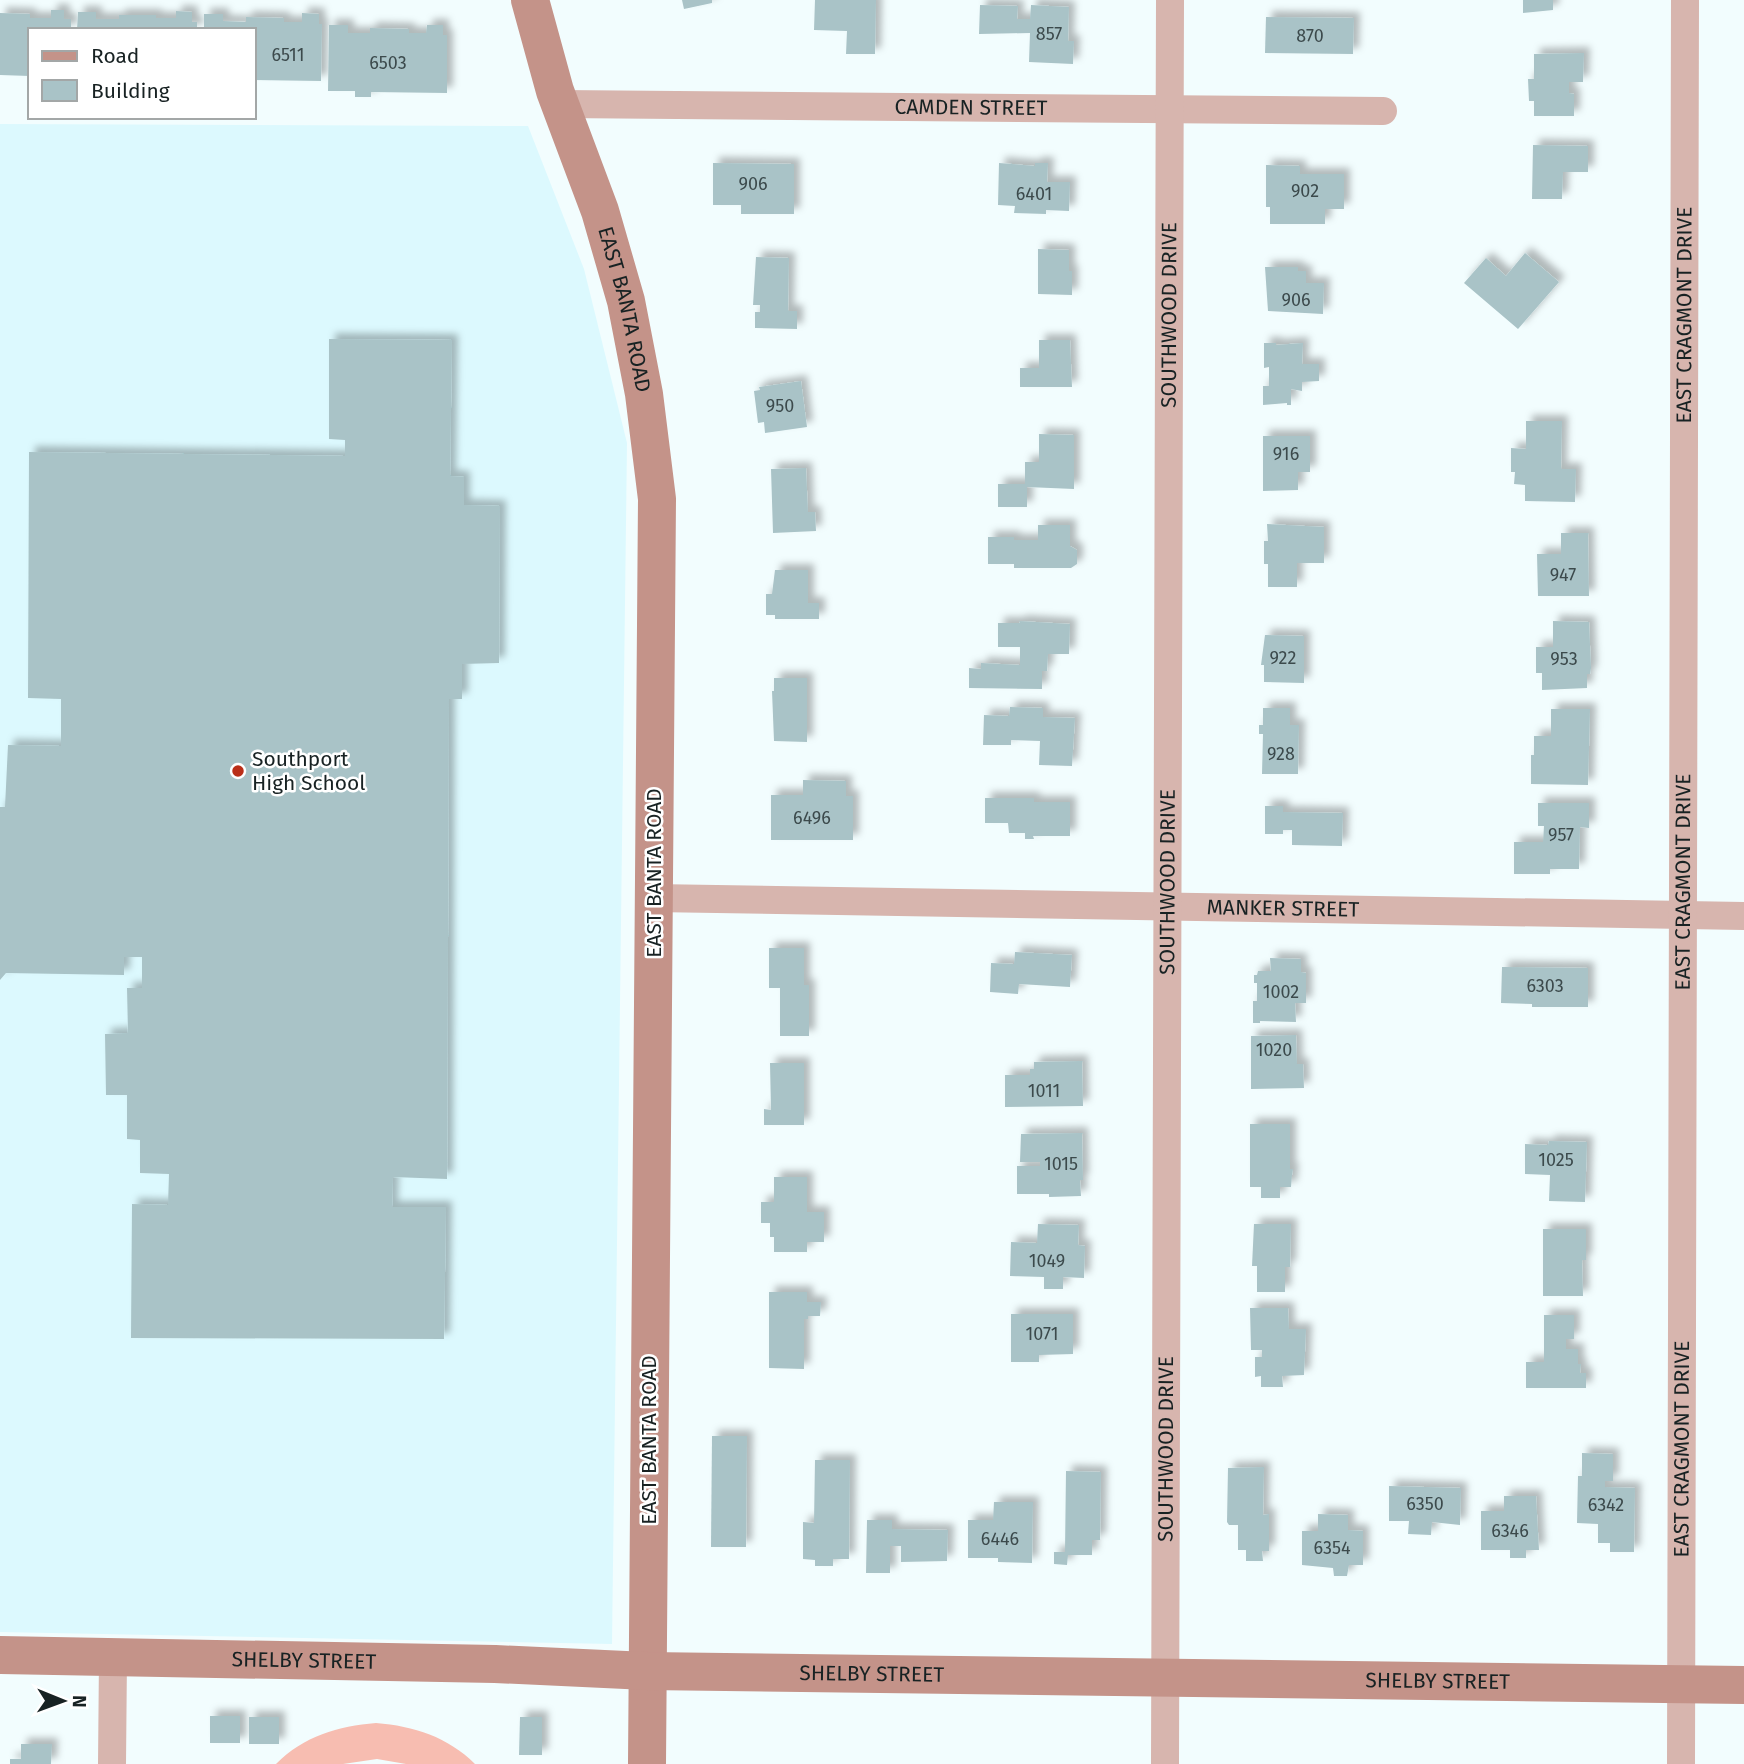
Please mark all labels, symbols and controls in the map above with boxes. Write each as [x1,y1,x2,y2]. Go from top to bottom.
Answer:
house number: 857 [1036,23,1062,45]
house number: 870 [1296,25,1324,47]
legend [28,28,256,119]
text: Road [91,43,139,69]
house number: 6511 [272,44,304,66]
house number: 6503 [369,52,407,74]
text: Building [91,78,170,104]
street label: CAMDEN STREET [894,94,1048,121]
house number: 906 [738,173,768,195]
house number: 902 [1291,180,1319,202]
house number: 6401 [1016,183,1052,205]
street label: EAST CRAGMONT DRIVE [1671,206,1698,424]
street label: SOUTHWOOD DRIVE [1156,222,1182,408]
street label: EAST BANTA ROAD [592,223,656,394]
house number: 906 [1281,289,1311,311]
house number: 950 [766,395,794,417]
house number: 916 [1273,443,1299,465]
house number: 947 [1550,564,1576,586]
house number: 922 [1270,647,1297,669]
house number: 953 [1550,648,1578,670]
house number: 928 [1267,743,1295,765]
place label: Southport High School [252,746,365,796]
marker: Southport High School [230,763,246,779]
street label: EAST CRAGMONT DRIVE [1670,773,1696,991]
street label: EAST BANTA ROAD [641,788,667,958]
street label: SOUTHWOOD DRIVE [1154,789,1181,975]
house number: 6496 [793,807,831,829]
house number: 957 [1548,824,1574,846]
street label: MANKER STREET [1206,894,1360,923]
house number: 6303 [1526,975,1564,997]
house number: 1002 [1263,981,1299,1003]
house number: 1020 [1256,1039,1292,1061]
house number: 1011 [1028,1080,1060,1102]
house number: 1025 [1538,1149,1574,1171]
house number: 1015 [1044,1153,1078,1175]
house number: 1049 [1029,1250,1065,1272]
house number: 1071 [1026,1323,1058,1345]
street label: EAST CRAGMONT DRIVE [1668,1340,1695,1558]
street label: EAST BANTA ROAD [636,1355,662,1525]
street label: SOUTHWOOD DRIVE [1153,1356,1179,1542]
house number: 6350 [1406,1493,1444,1515]
house number: 6342 [1588,1494,1624,1516]
house number: 6346 [1491,1520,1529,1542]
house number: 6446 [981,1528,1019,1550]
house number: 6354 [1314,1537,1351,1559]
street label: SHELBY STREET [231,1646,377,1675]
street label: SHELBY STREET [799,1660,944,1688]
north arrow [28,1666,98,1736]
street label: SHELBY STREET [1365,1667,1510,1695]
text: N [68,1695,91,1708]

